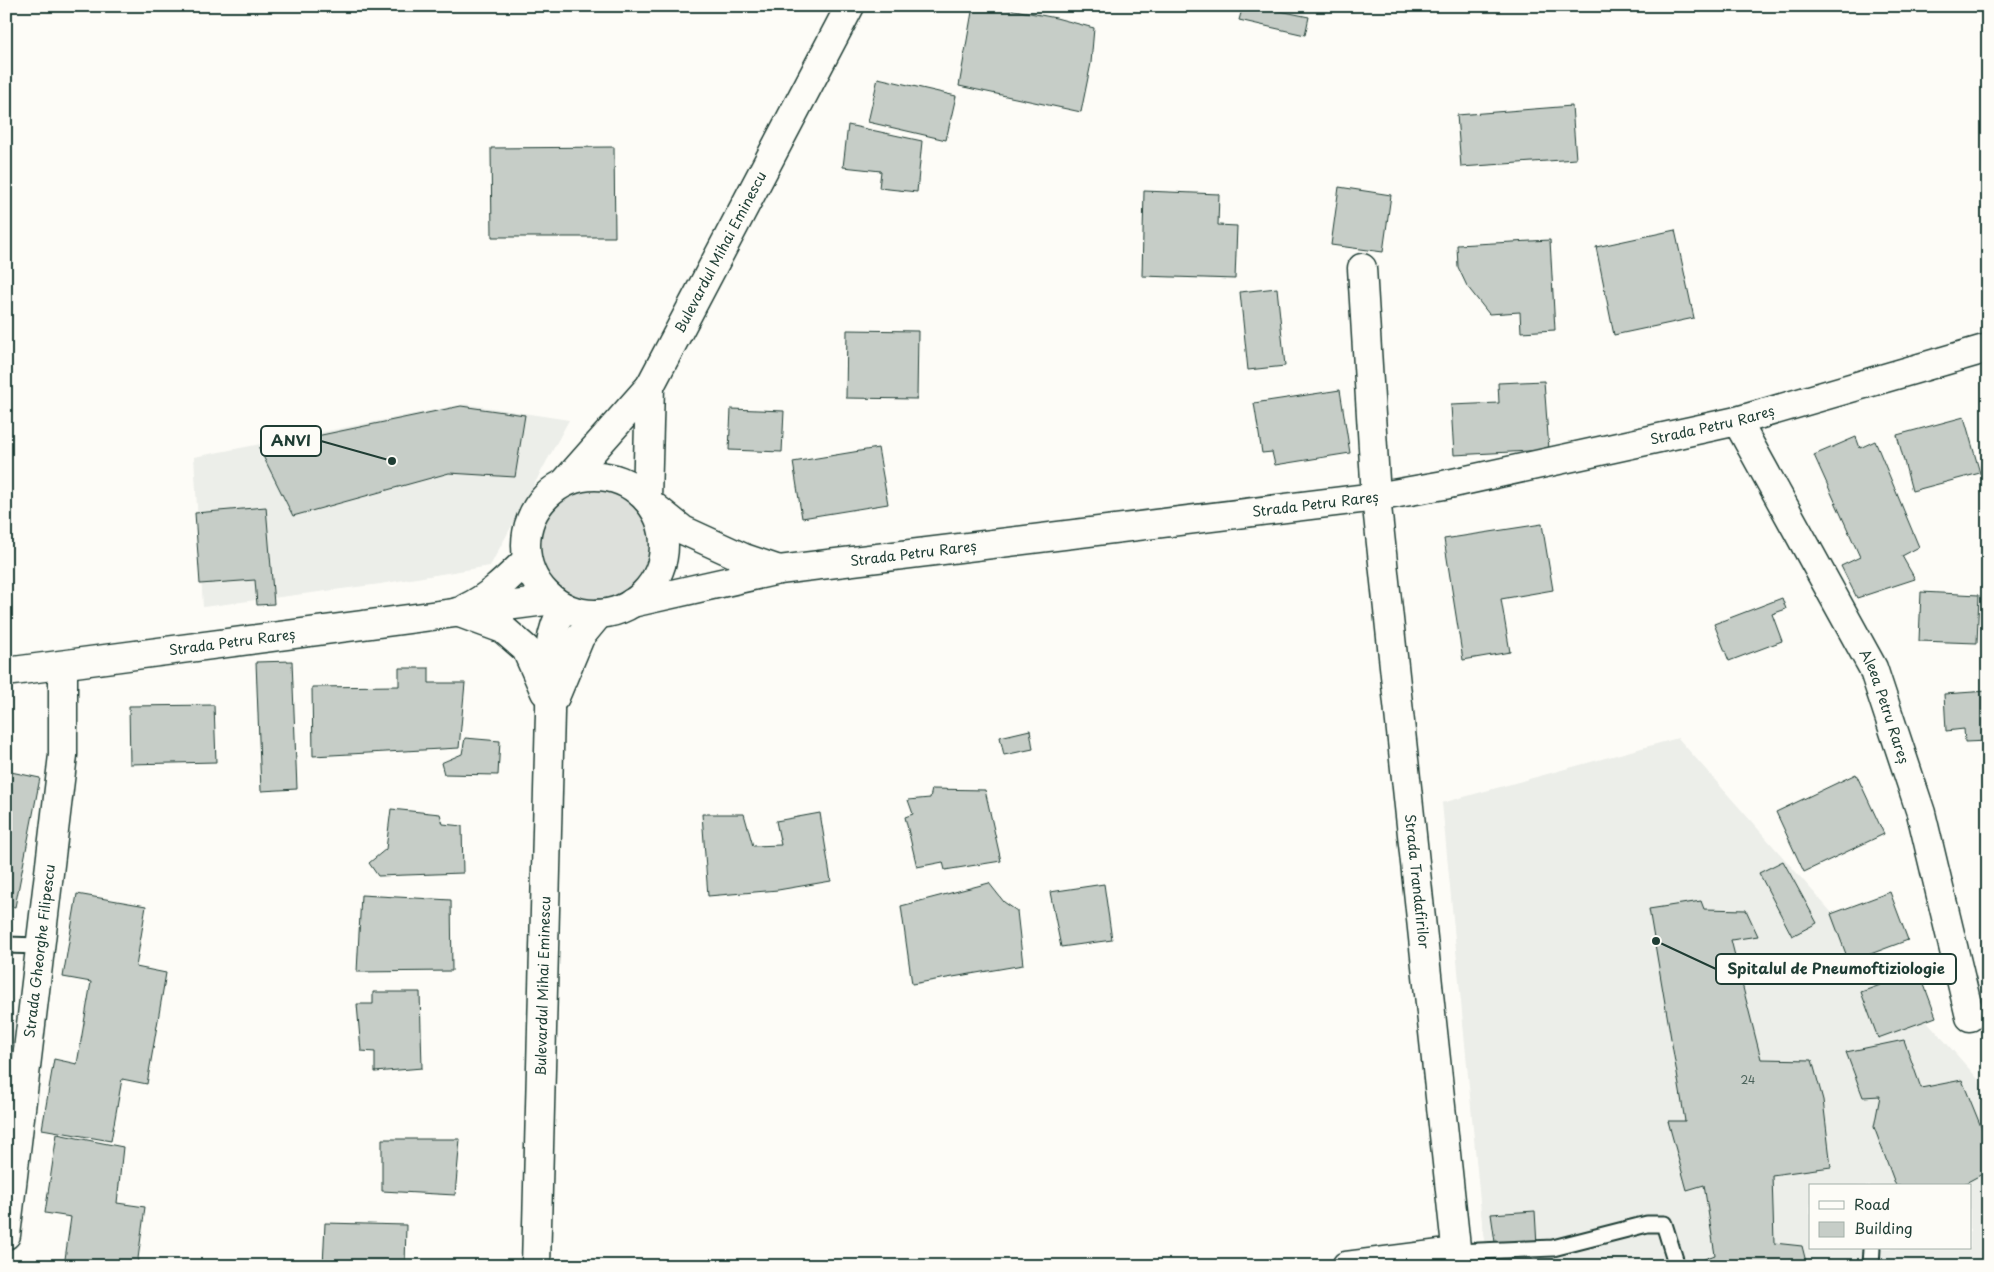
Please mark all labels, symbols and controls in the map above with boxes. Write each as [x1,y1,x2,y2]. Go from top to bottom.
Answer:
street label: Bulevardul Mihai Eminescu [669,167,771,337]
street label: Strada Petru Rareș [1648,400,1777,450]
callout: ANVI [261,426,321,456]
text: ANVI [271,428,311,451]
street label: Strada Petru Rareș [1251,486,1380,522]
street label: Strada Petru Rareș [849,535,978,571]
street label: Strada Petru Rareș [167,623,297,660]
street label: Aleea Petru Rareș [1855,645,1915,766]
street label: Strada Trandafirilor [1400,813,1435,950]
street label: Strada Gheorghe Filipescu [18,863,60,1039]
street label: Bulevardul Mihai Eminescu [530,896,555,1076]
callout: Spitalul de Pneumoftiziologie [1716,954,1956,984]
text: Spitalul de Pneumoftiziologie [1727,956,1945,979]
house number: 24 [1741,1071,1755,1088]
legend [1809,1184,1972,1250]
text: Road [1854,1192,1890,1215]
text: Building [1854,1216,1913,1239]

